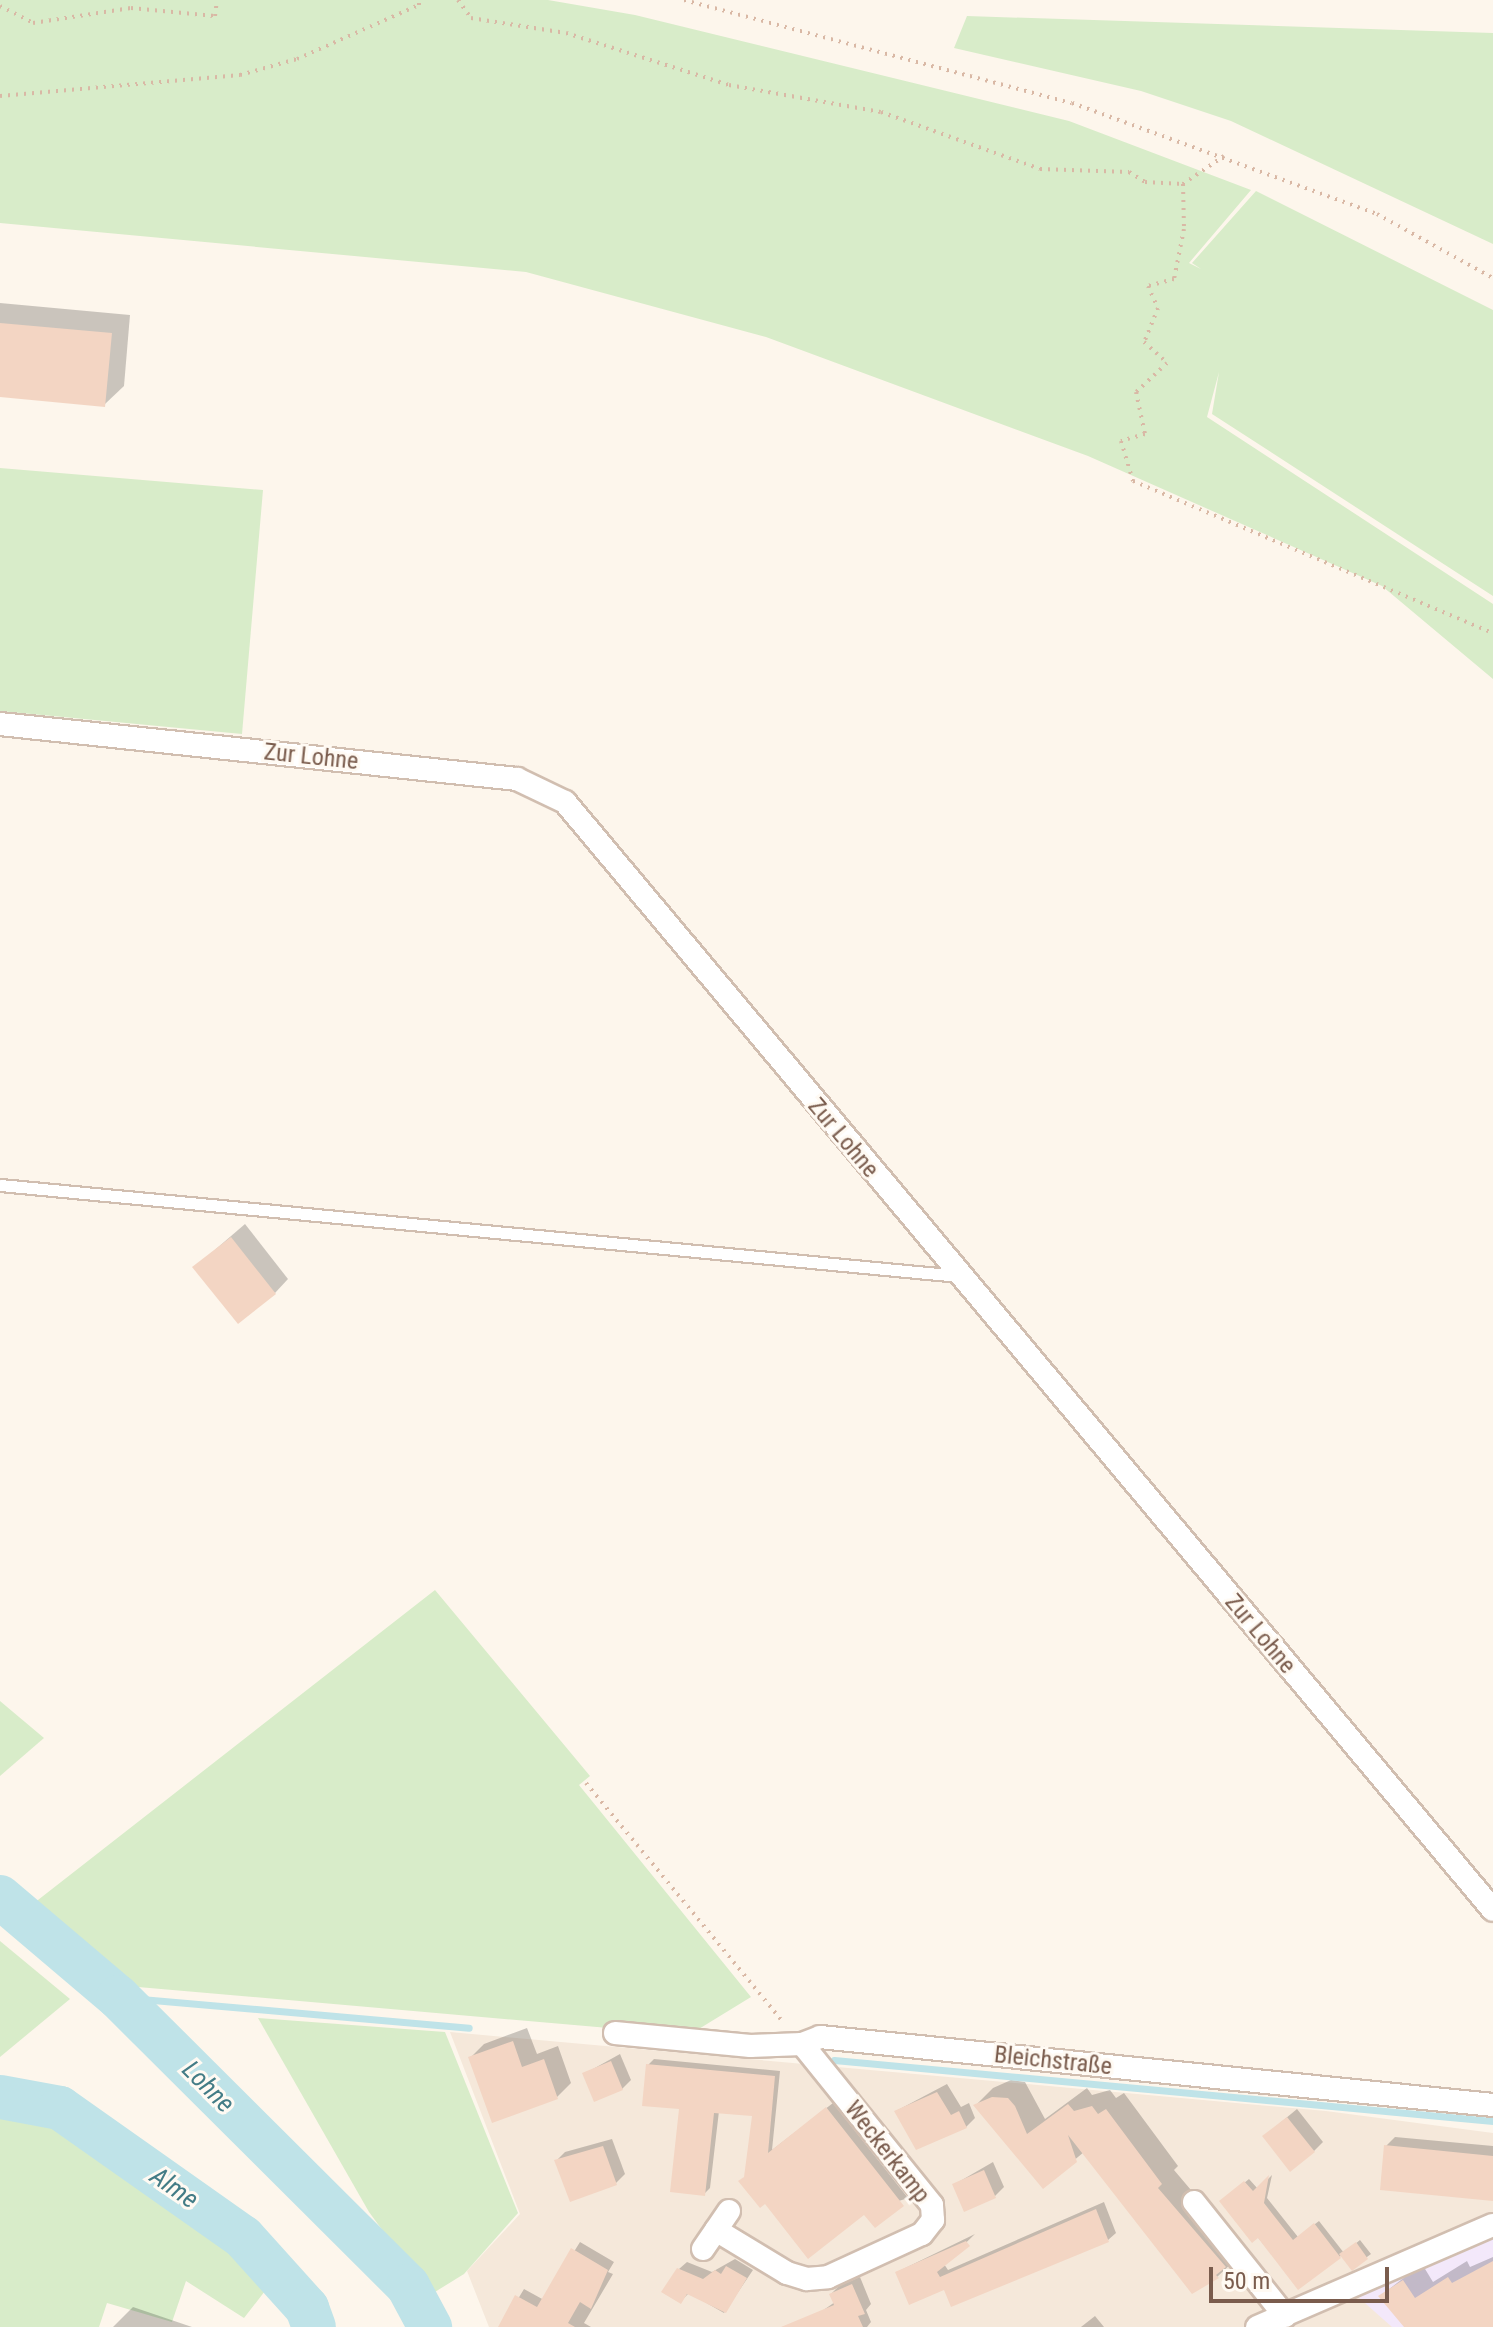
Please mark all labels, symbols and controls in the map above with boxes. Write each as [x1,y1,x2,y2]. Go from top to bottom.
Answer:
street label: Zur Lohne [262,738,360,776]
street label: Zur Lohne [802,1092,884,1184]
street label: Zur Lohne [1219,1588,1301,1680]
street label: Bleichstraße [993,2041,1113,2081]
water label: Lohne [175,2054,241,2120]
street label: Weckerkamp [838,2095,936,2209]
water label: Alme [144,2161,204,2215]
scale bar [1213,2251,1393,2301]
text: 50 m [1223,2267,1270,2295]

